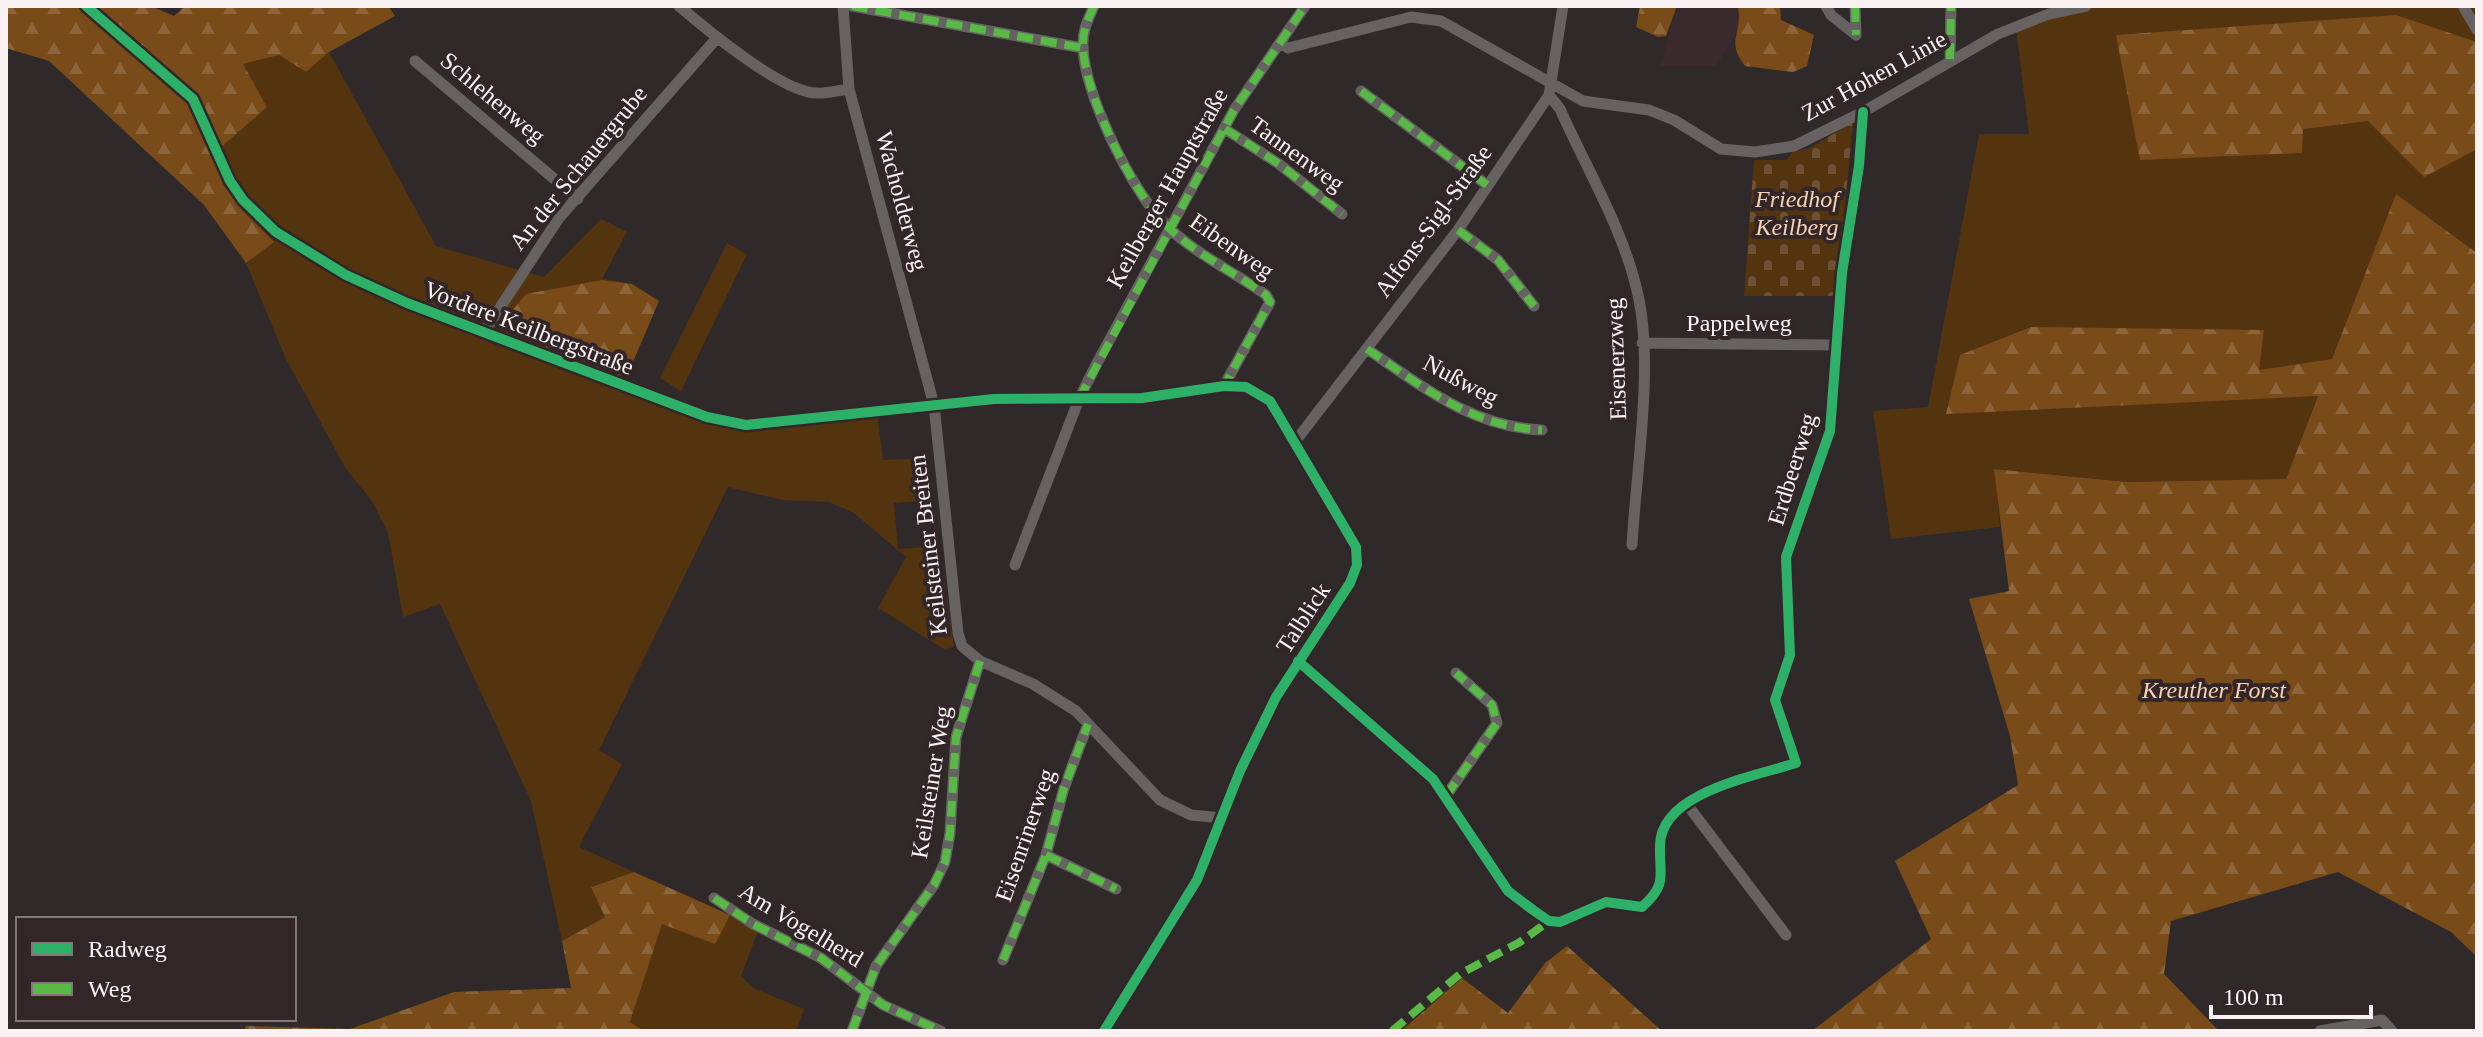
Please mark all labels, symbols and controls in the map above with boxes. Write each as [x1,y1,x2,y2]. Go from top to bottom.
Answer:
street label: Zur Hohen Linie [1797,26,1951,126]
street label: Schlehenweg [436,47,550,149]
street label: An der Schauergrube [504,81,652,255]
street label: Keilberger Hauptstraße [1101,84,1233,292]
street label: Tannenweg [1245,111,1349,197]
street label: Wacholderweg [871,128,933,274]
street label: Alfons-Sigl-Straße [1369,140,1497,302]
park label: Friedhof Keilberg [1754,186,1842,240]
street label: Eibenweg [1185,208,1279,284]
street label: Vordere Keilbergstraße [421,276,637,380]
street label: Eisenerzweg [1601,297,1631,421]
street label: Pappelweg [1686,310,1792,336]
street label: Nußweg [1419,349,1503,411]
street label: Erdbeerweg [1763,410,1821,528]
street label: Keilsteiner Breiten [904,453,952,637]
street label: Talblick [1271,578,1335,658]
park label: Kreuther Forst [2141,677,2287,703]
street label: Keilsteiner Weg [906,704,956,860]
street label: Eisenrinerweg [990,765,1060,905]
street label: Am Vogelherd [734,878,868,972]
legend [16,917,296,1021]
text: Radweg [88,936,167,962]
scale bar [2211,969,2371,1019]
text: Weg [88,976,131,1002]
text: 100 m [2223,984,2284,1010]

